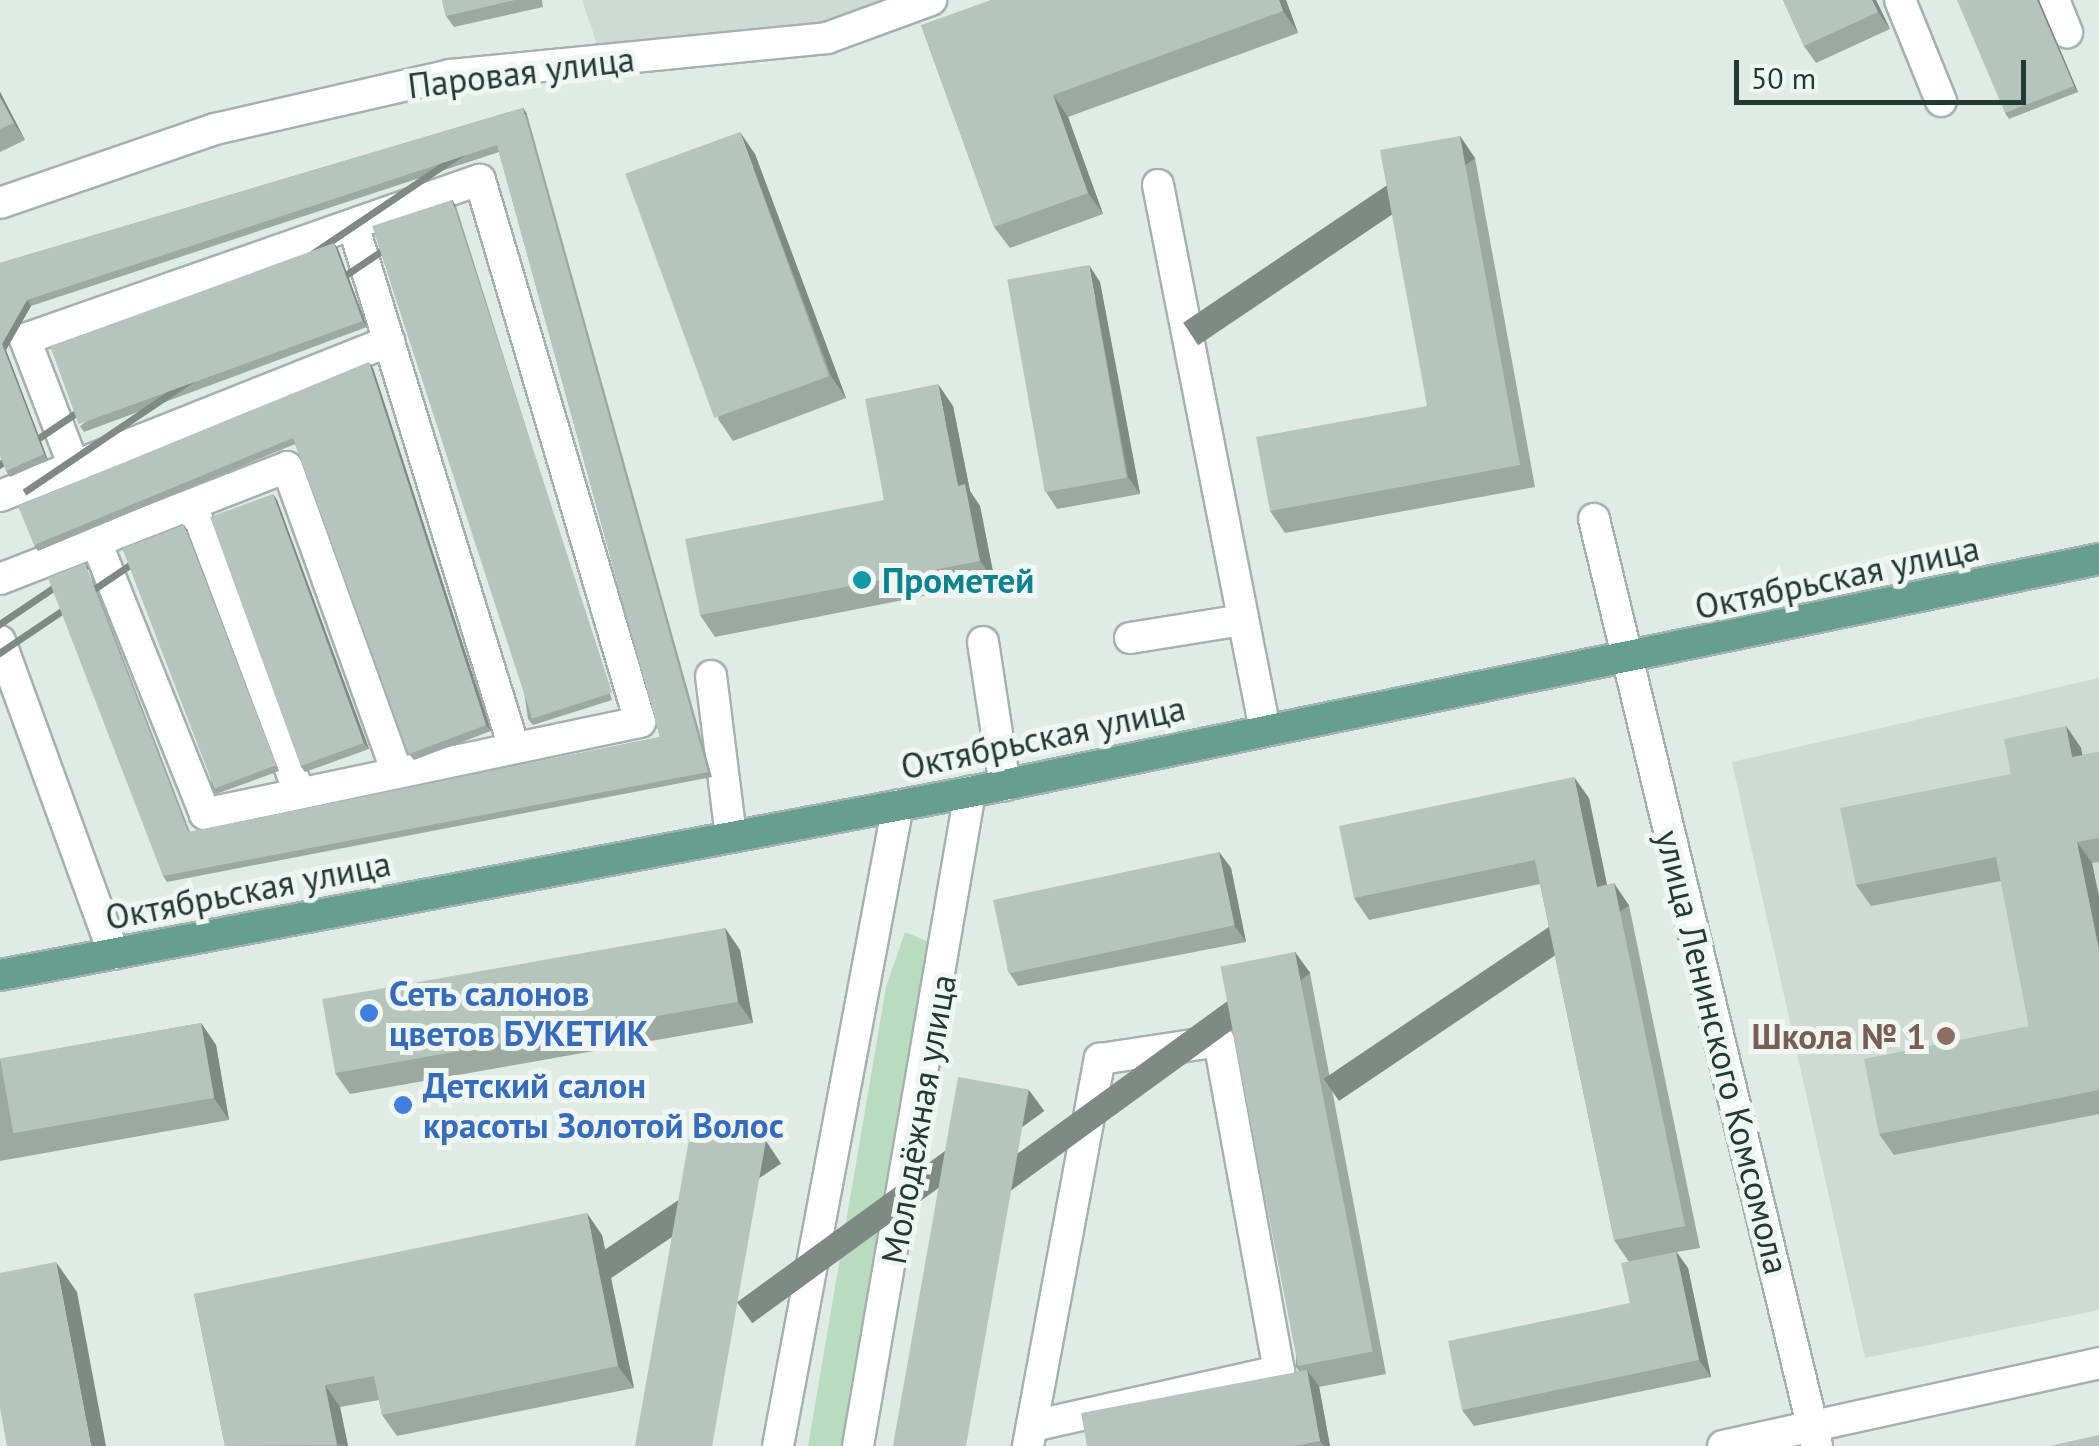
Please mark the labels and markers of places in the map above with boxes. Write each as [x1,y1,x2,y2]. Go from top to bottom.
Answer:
place label: Прометей [882,559,1034,601]
marker: Прометей [851,569,873,591]
place label: Сеть салонов цветов БУКЕТИК [389,972,648,1054]
marker: Сеть салонов цветов БУКЕТИК [358,1002,380,1024]
place label: Школа № 1 [1752,1015,1926,1057]
marker: Школа № 1 [1935,1025,1957,1047]
place label: Детский салон красоты Золотой Волос [423,1064,784,1146]
marker: Детский салон красоты Золотой Волос [392,1094,414,1116]

